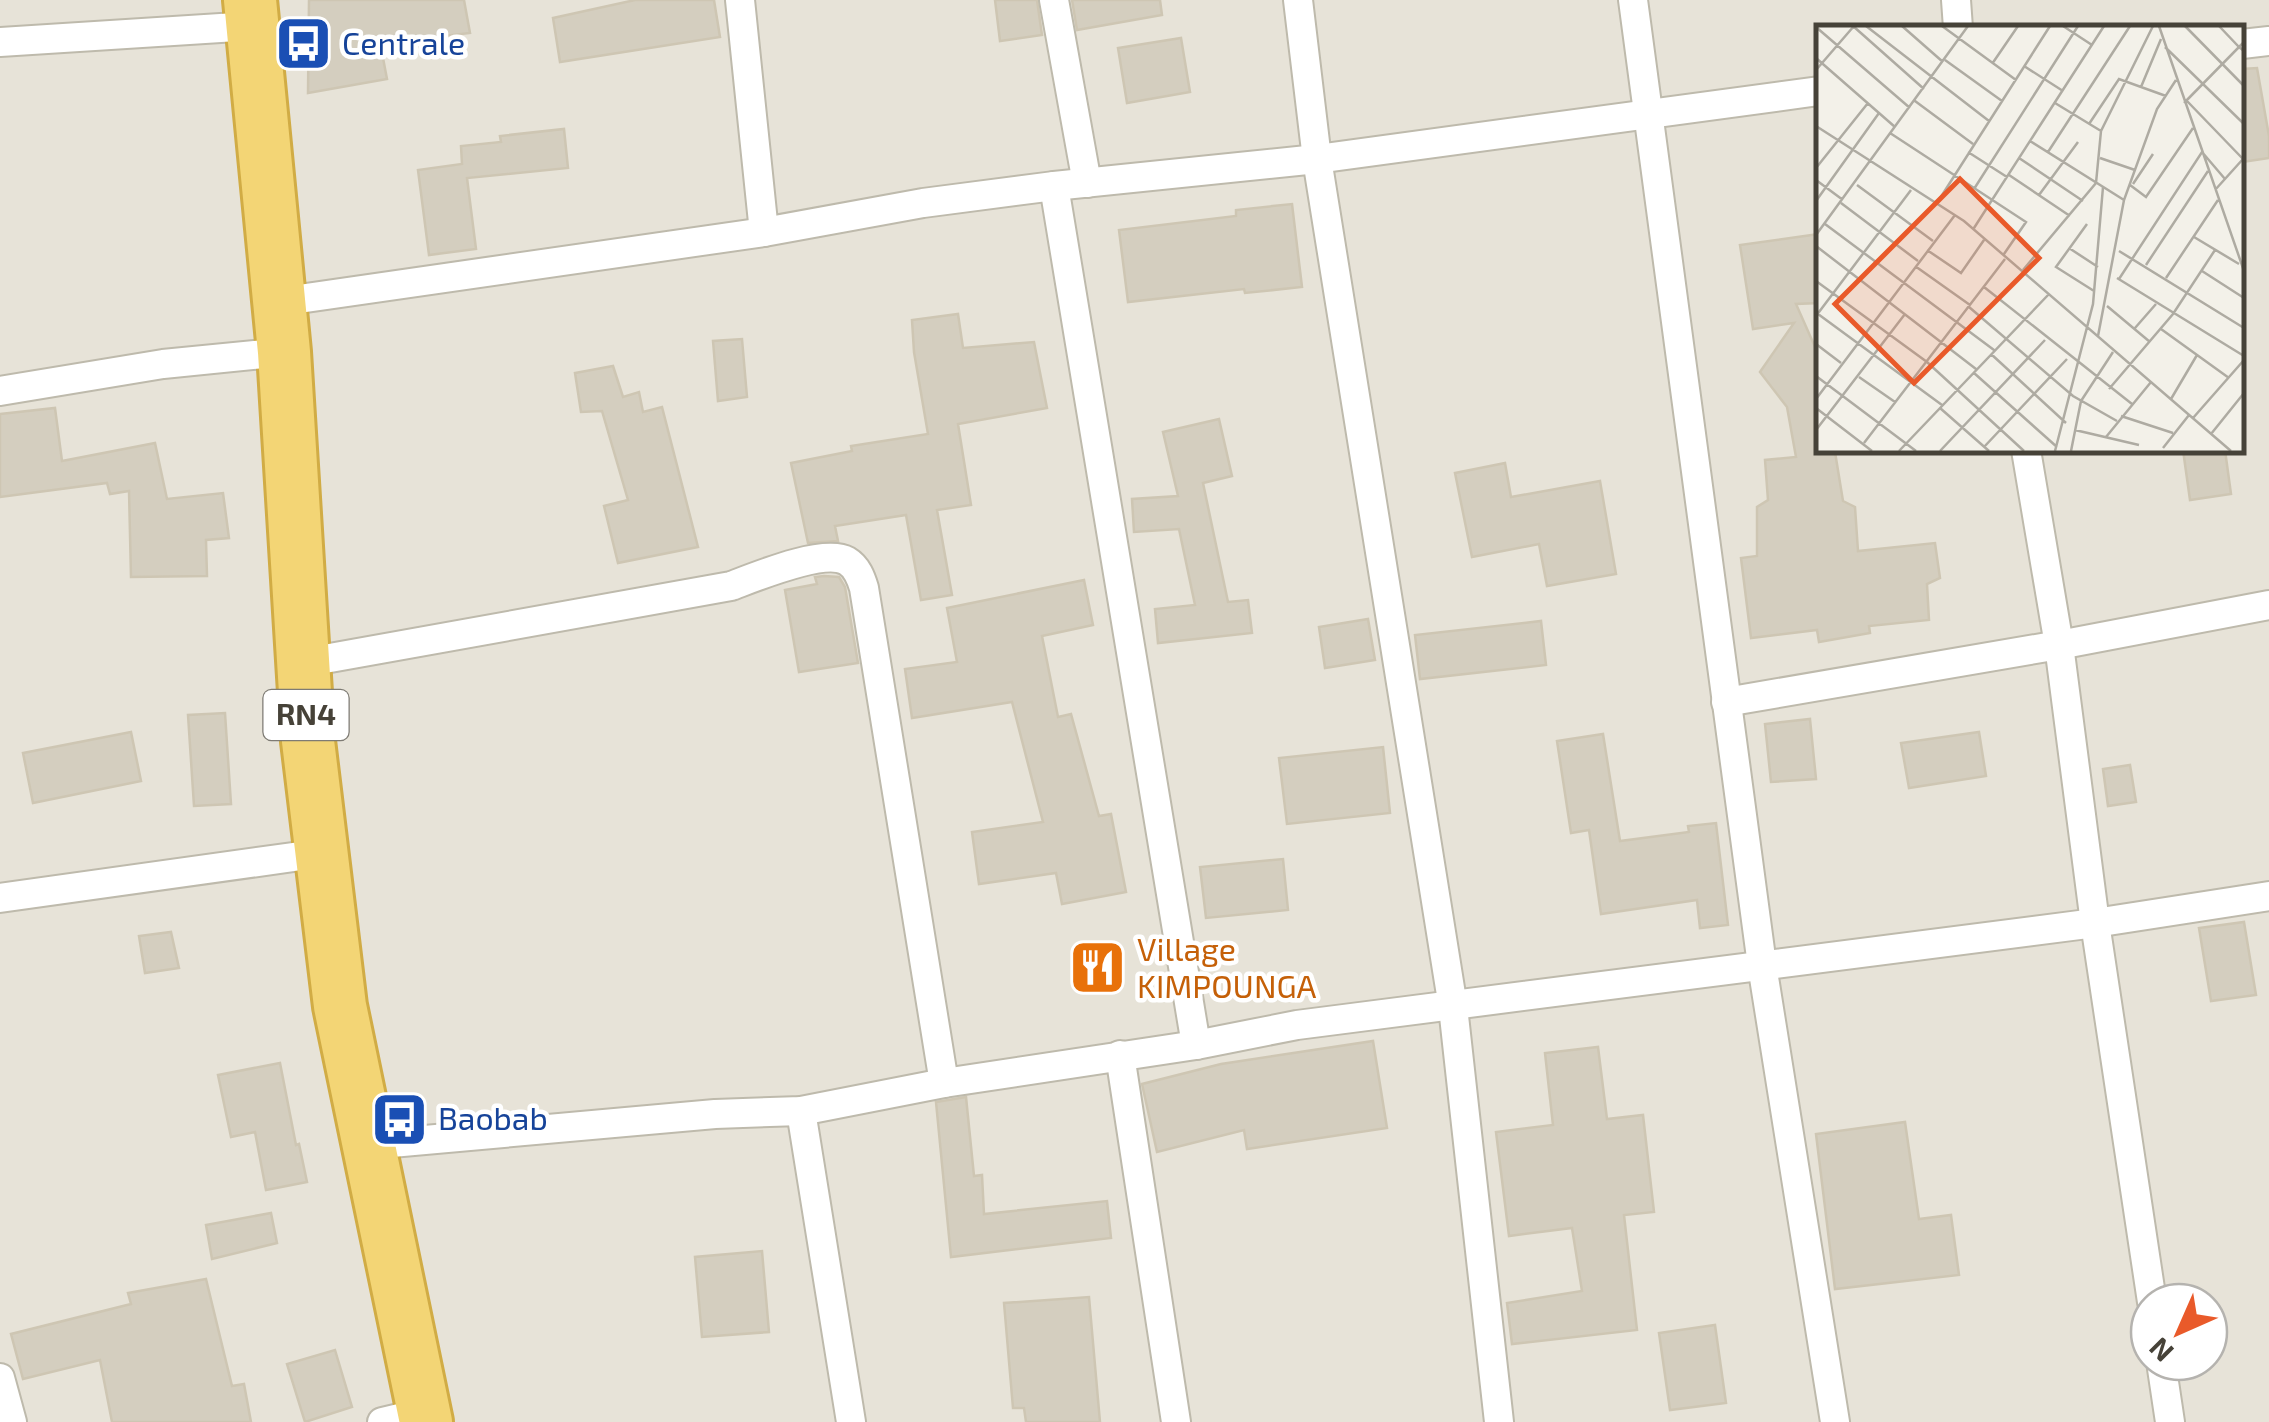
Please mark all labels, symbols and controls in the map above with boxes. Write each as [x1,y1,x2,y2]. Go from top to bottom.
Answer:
bus stop icon: Centrale [273,14,333,74]
place label: Centrale [342,23,465,61]
inset map [1816,25,2244,452]
road number: RN4 [264,690,348,740]
place label: Village KIMPOUNGA [1137,929,1317,1004]
restaurant icon: Village KIMPOUNGA [1068,938,1128,998]
bus stop icon: Baobab [369,1089,429,1149]
place label: Baobab [438,1098,548,1136]
north arrow [2129,1282,2229,1382]
text: N [2141,1331,2180,1370]

